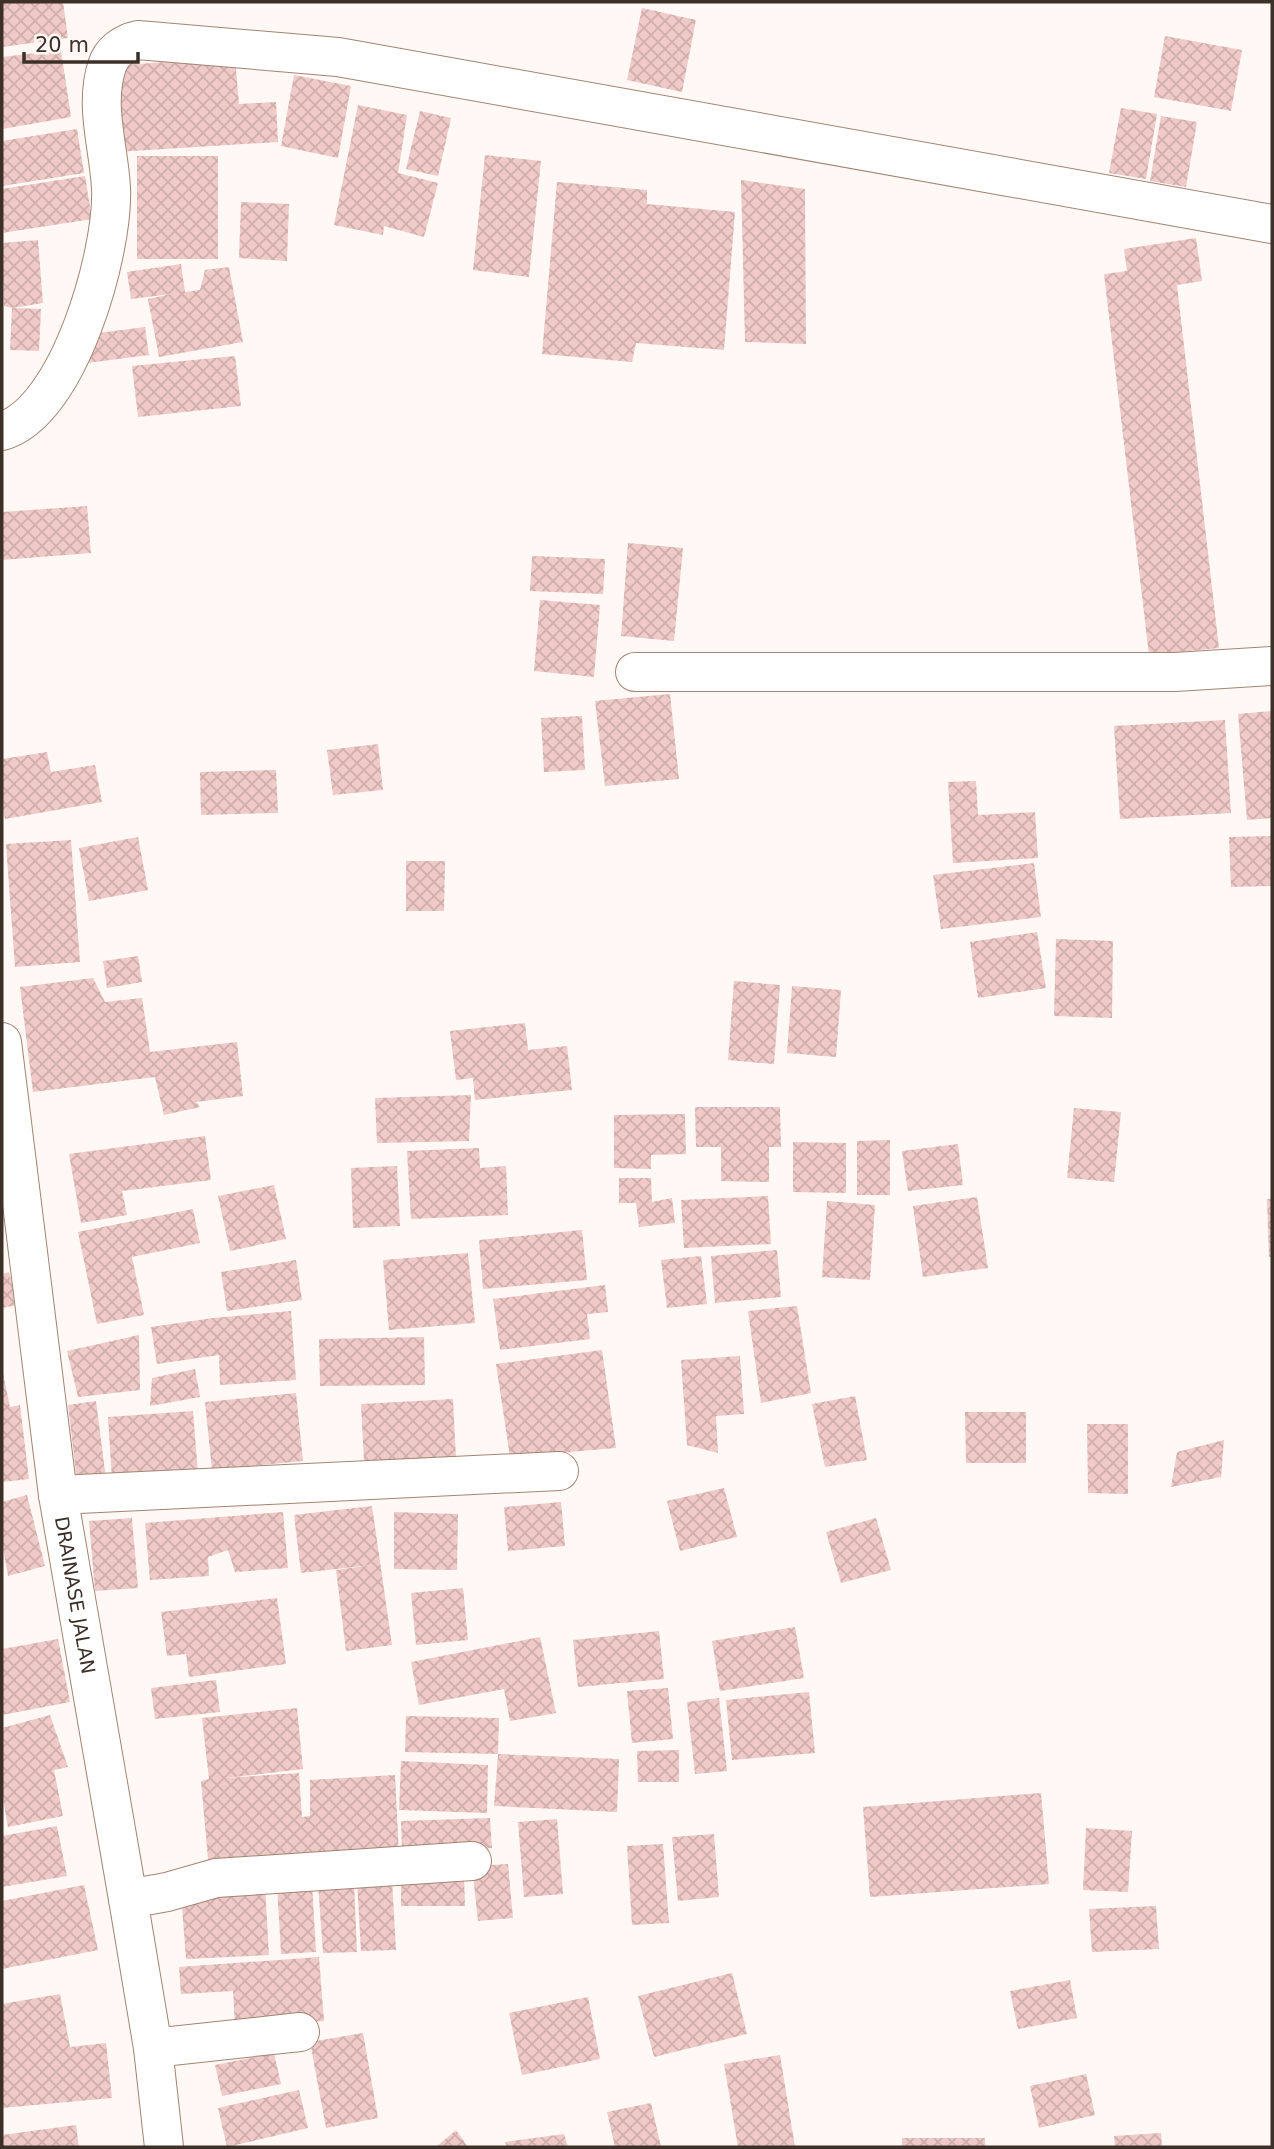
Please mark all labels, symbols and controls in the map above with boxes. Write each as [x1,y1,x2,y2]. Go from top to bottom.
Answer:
scale bar [24,21,138,65]
text: 20 m [35,33,89,57]
street label: DRAINASE JALAN [51,1515,100,1676]

